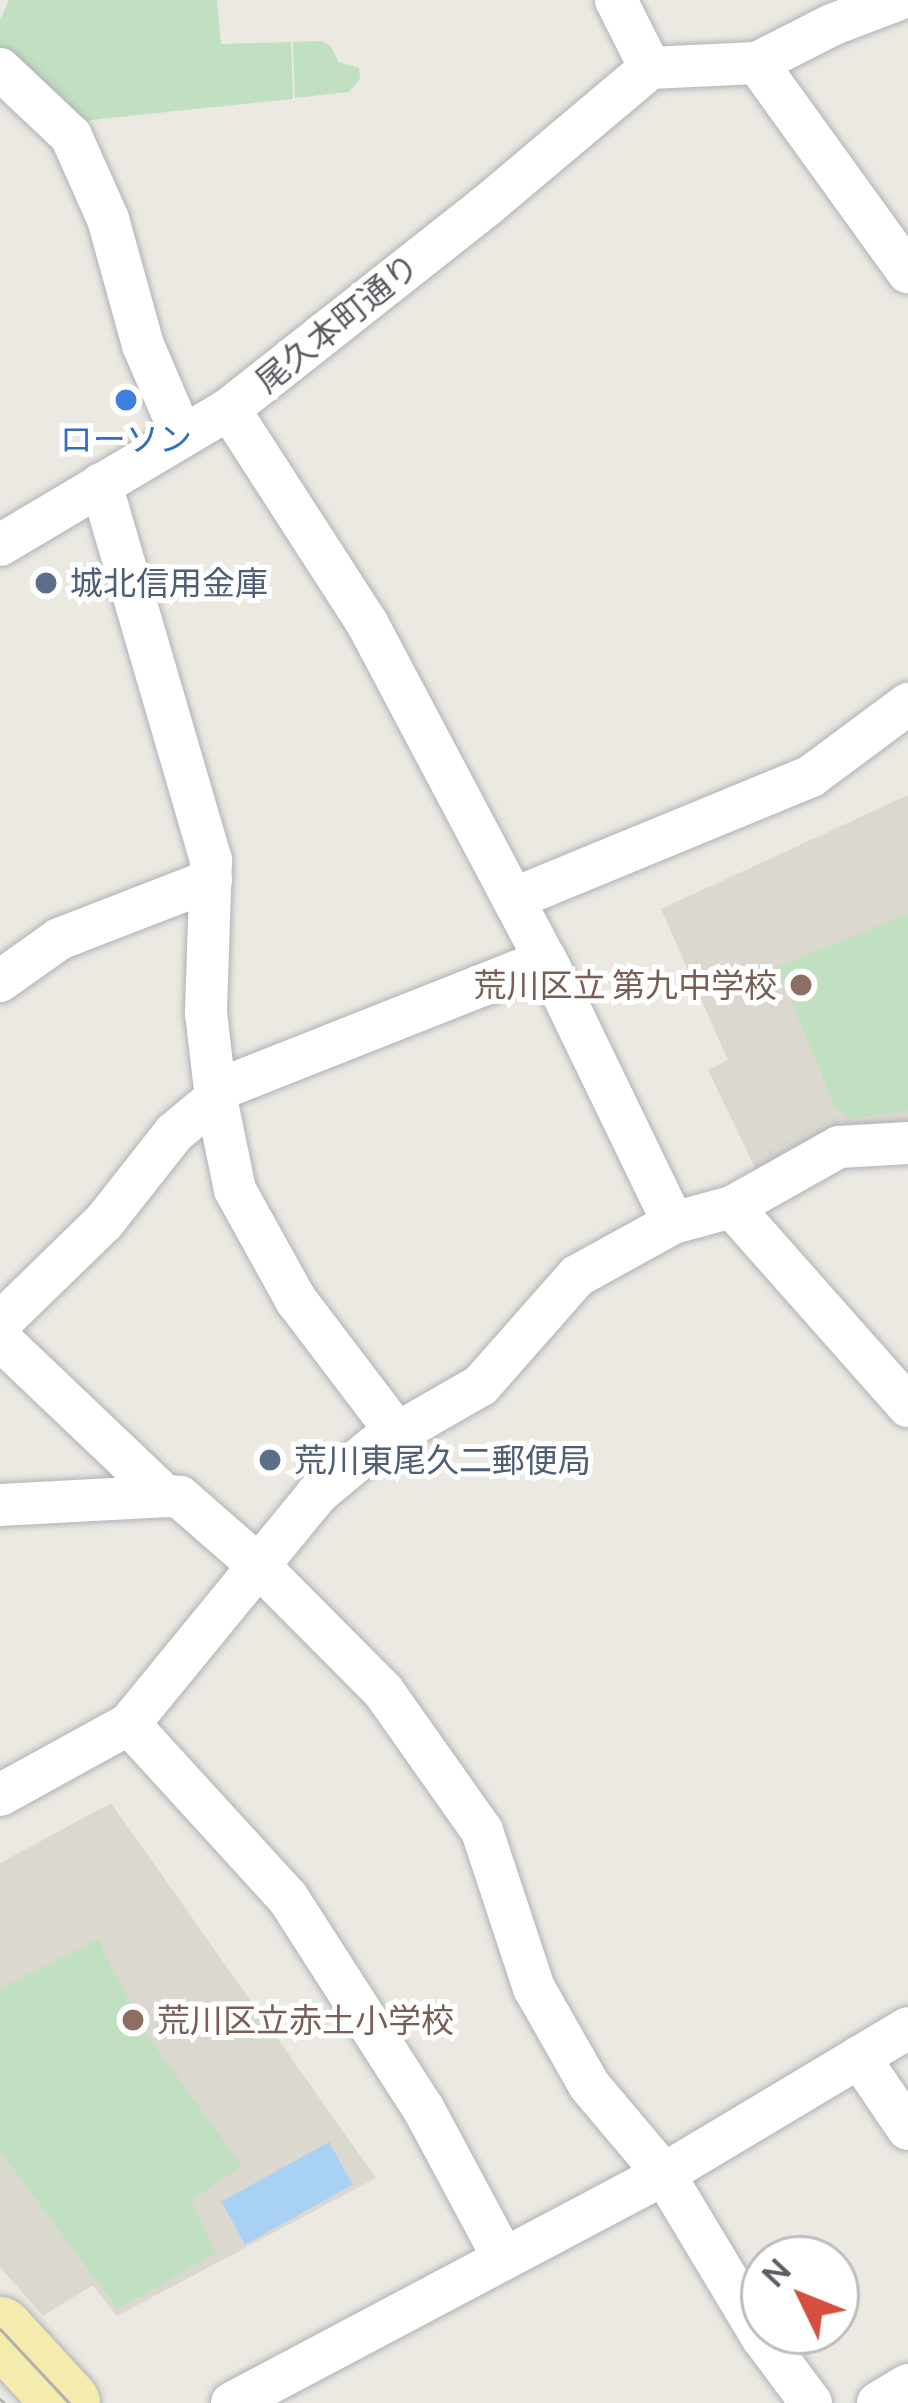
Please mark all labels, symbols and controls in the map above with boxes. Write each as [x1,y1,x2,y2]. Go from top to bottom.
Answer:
street label: 尾久本町通り [248,245,426,401]
marker: ローソン [113,387,139,413]
place label: ローソン [60,419,192,459]
place label: 城北信用金庫 [70,563,268,603]
marker: 城北信用金庫 [33,570,59,596]
place label: 荒川区立 第九中学校 [473,965,777,1005]
marker: 荒川区立 第九中学校 [788,972,814,998]
place label: 荒川東尾久二郵便局 [294,1440,591,1480]
marker: 荒川東尾久二郵便局 [257,1447,283,1473]
place label: 荒川区立赤土小学校 [157,2000,454,2040]
marker: 荒川区立赤土小学校 [120,2007,146,2033]
north arrow [740,2235,860,2355]
text: N [751,2248,800,2296]

